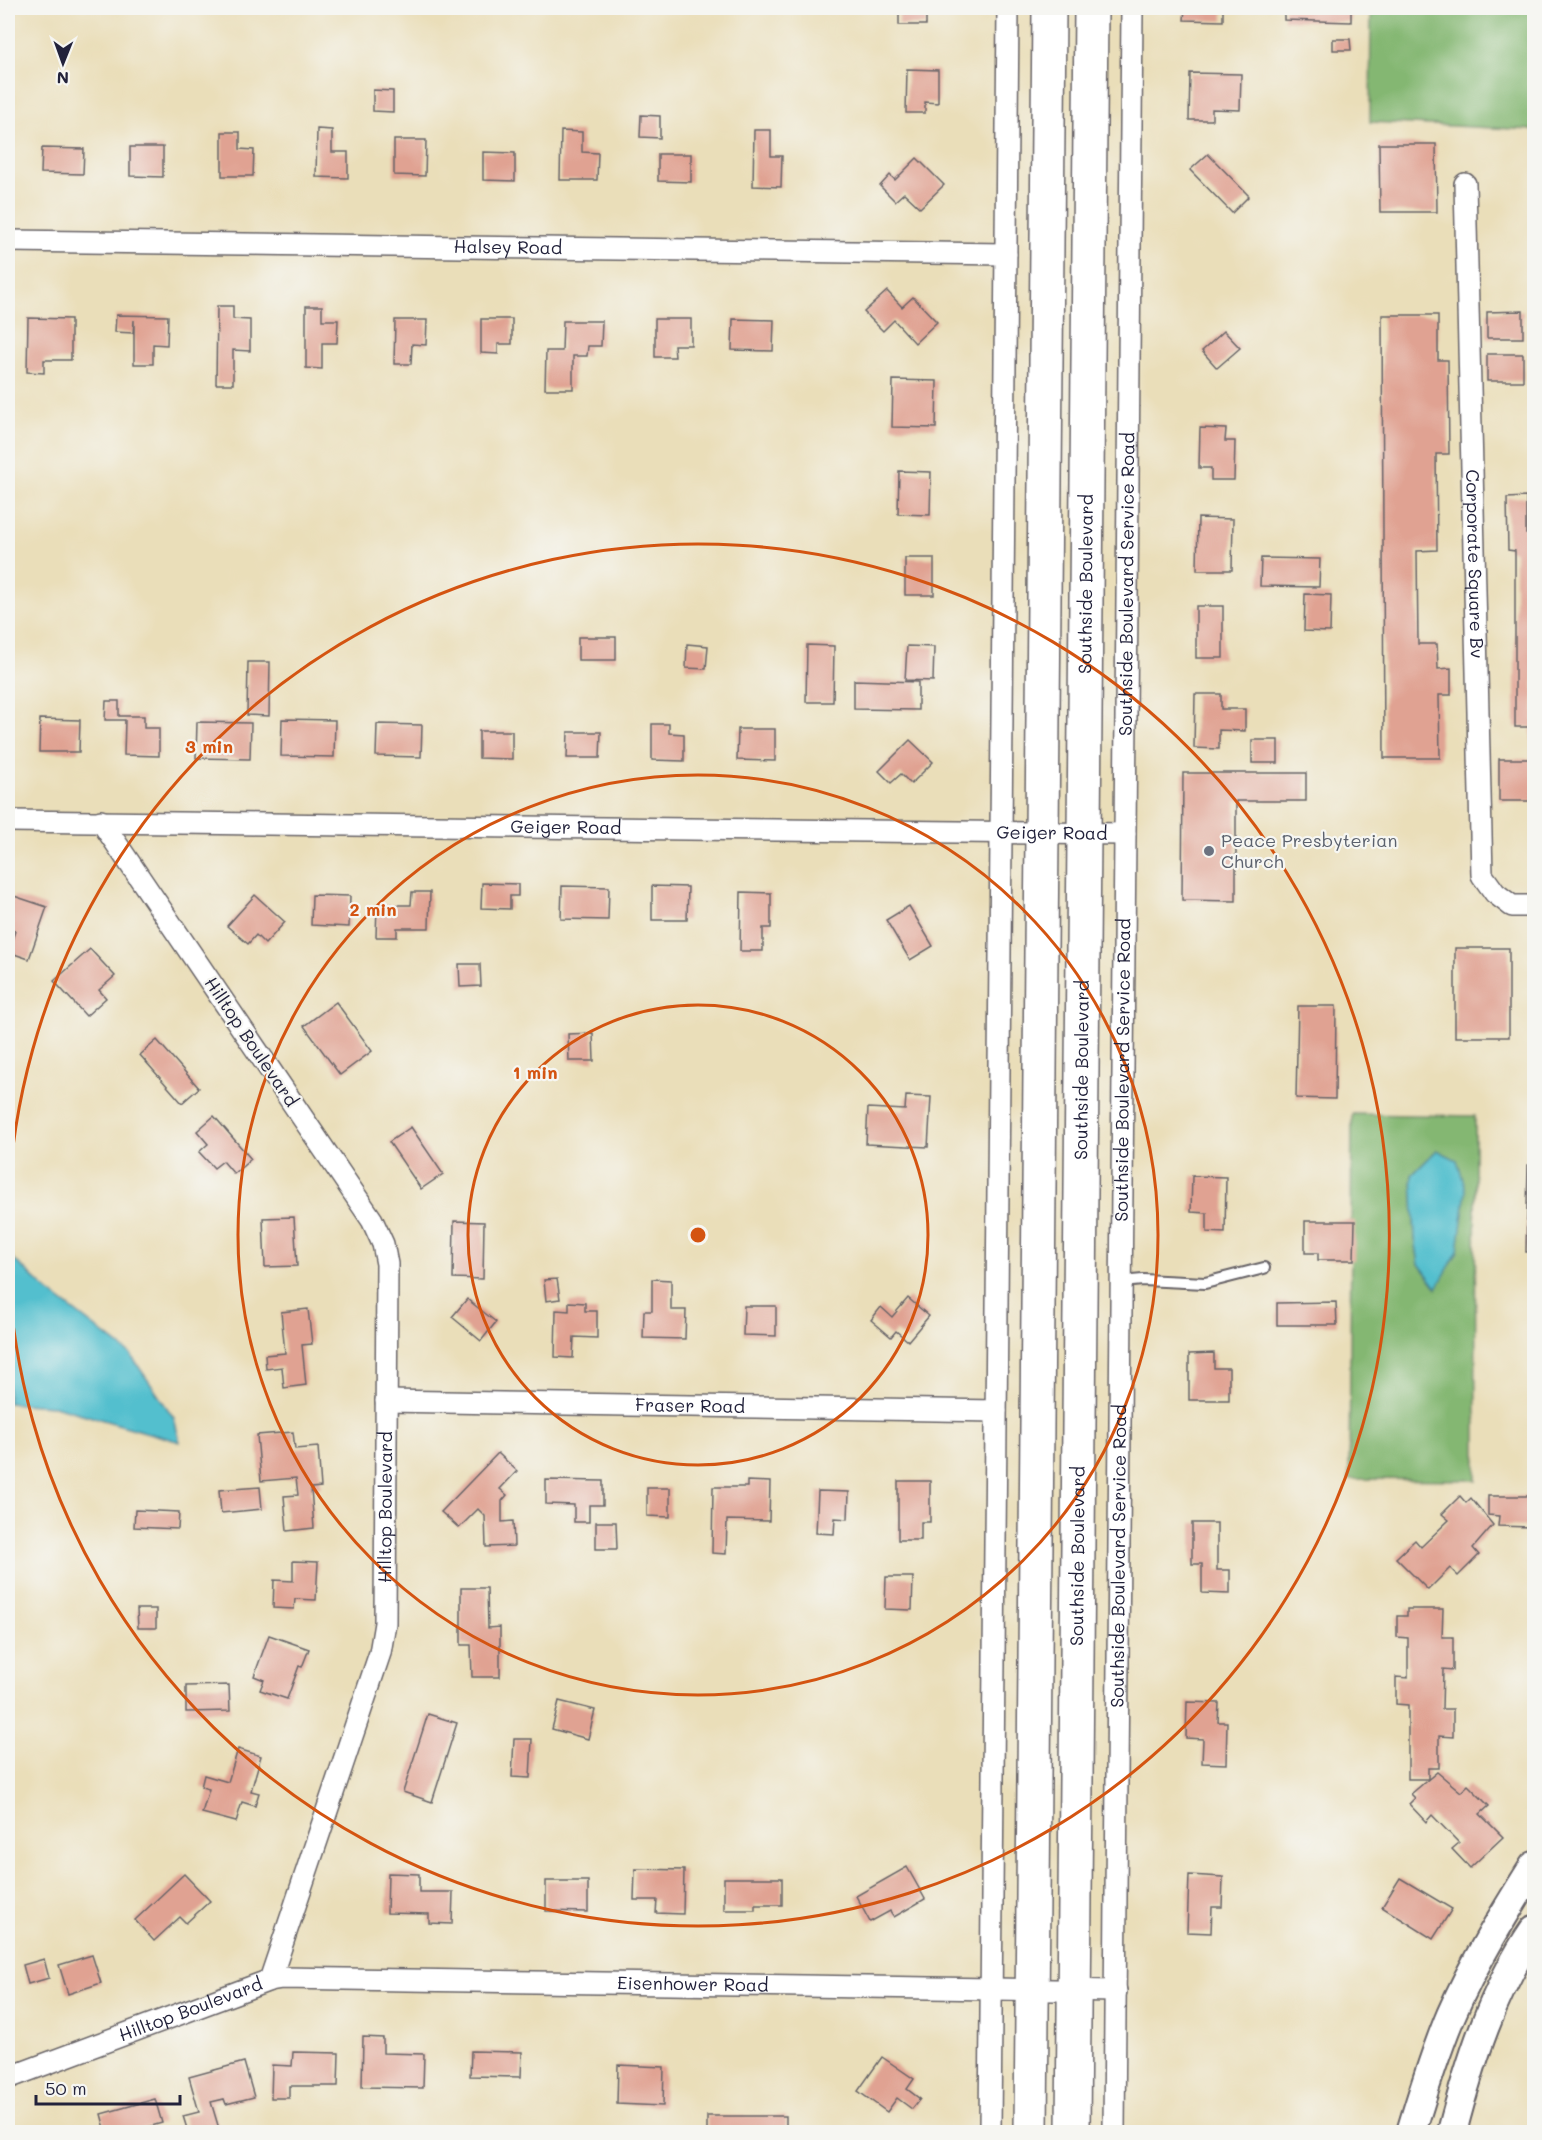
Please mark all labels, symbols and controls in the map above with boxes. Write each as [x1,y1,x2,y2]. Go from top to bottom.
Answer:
north arrow [33,33,93,93]
text: N [56,68,69,89]
street label: Halsey Road [454,234,562,259]
street label: Southside Boulevard Service Road [1113,432,1139,736]
street label: Corporate Square Bv [1461,469,1490,659]
street label: Southside Boulevard [1072,494,1098,674]
text: 3 min [185,734,233,758]
street label: Geiger Road [510,814,622,839]
street label: Geiger Road [996,820,1108,845]
place label: Peace Presbyterian Church [1221,828,1397,873]
marker: Peace Presbyterian Church [1202,844,1216,858]
text: 2 min [349,897,397,921]
street label: Southside Boulevard Service Road [1109,918,1135,1222]
street label: Hilltop Boulevard [200,972,304,1111]
street label: Southside Boulevard [1068,980,1094,1160]
text: 1 min [512,1060,558,1084]
centre of rings [688,1225,708,1245]
street label: Fraser Road [635,1392,745,1418]
street label: Southside Boulevard Service Road [1105,1404,1131,1708]
street label: Hilltop Boulevard [372,1431,397,1583]
street label: Southside Boulevard [1064,1466,1090,1646]
street label: Eisenhower Road [617,1970,769,1997]
street label: Hilltop Boulevard [115,1971,265,2047]
scale bar [36,2068,180,2106]
text: 50 m [45,2076,87,2100]

